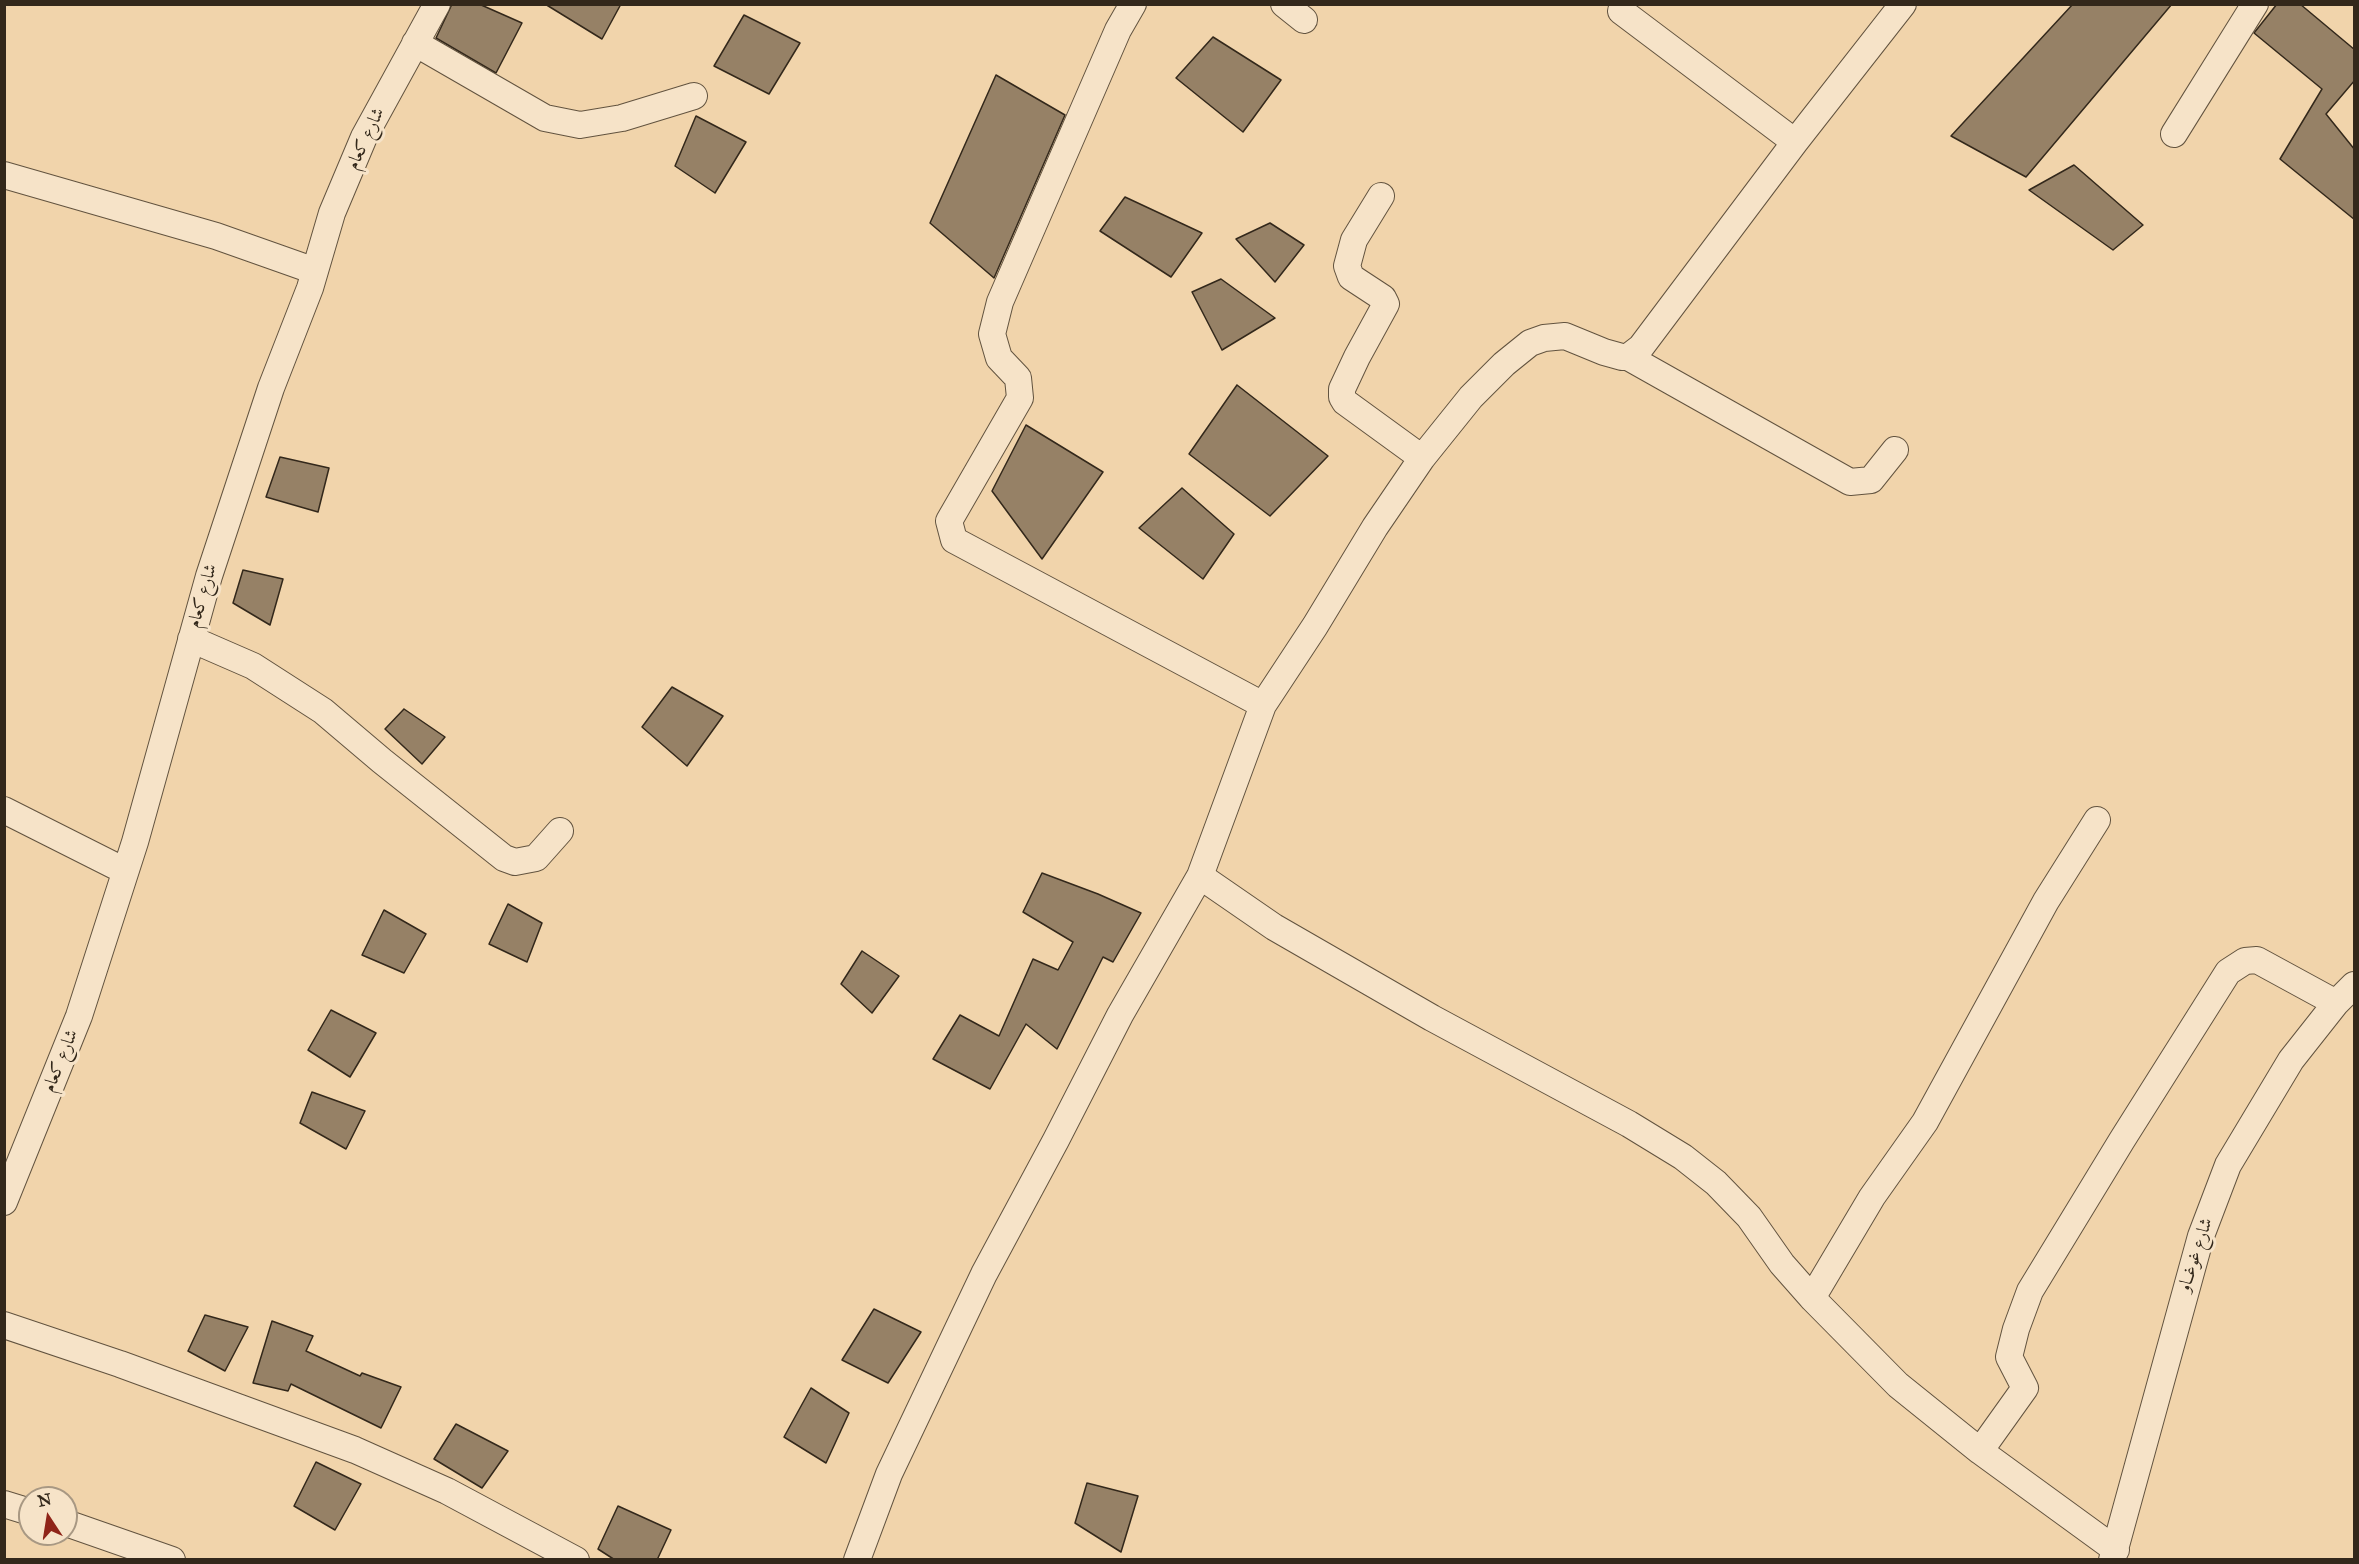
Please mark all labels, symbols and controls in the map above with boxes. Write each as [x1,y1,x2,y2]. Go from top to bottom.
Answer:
street label: شارع كعام [342,105,390,173]
street label: شارع كعام [184,561,222,631]
street label: شارع كعام [39,1026,83,1096]
street label: شارع غوغــاو [2174,1215,2218,1295]
north arrow [18,1486,78,1546]
text: N [36,1489,53,1511]

